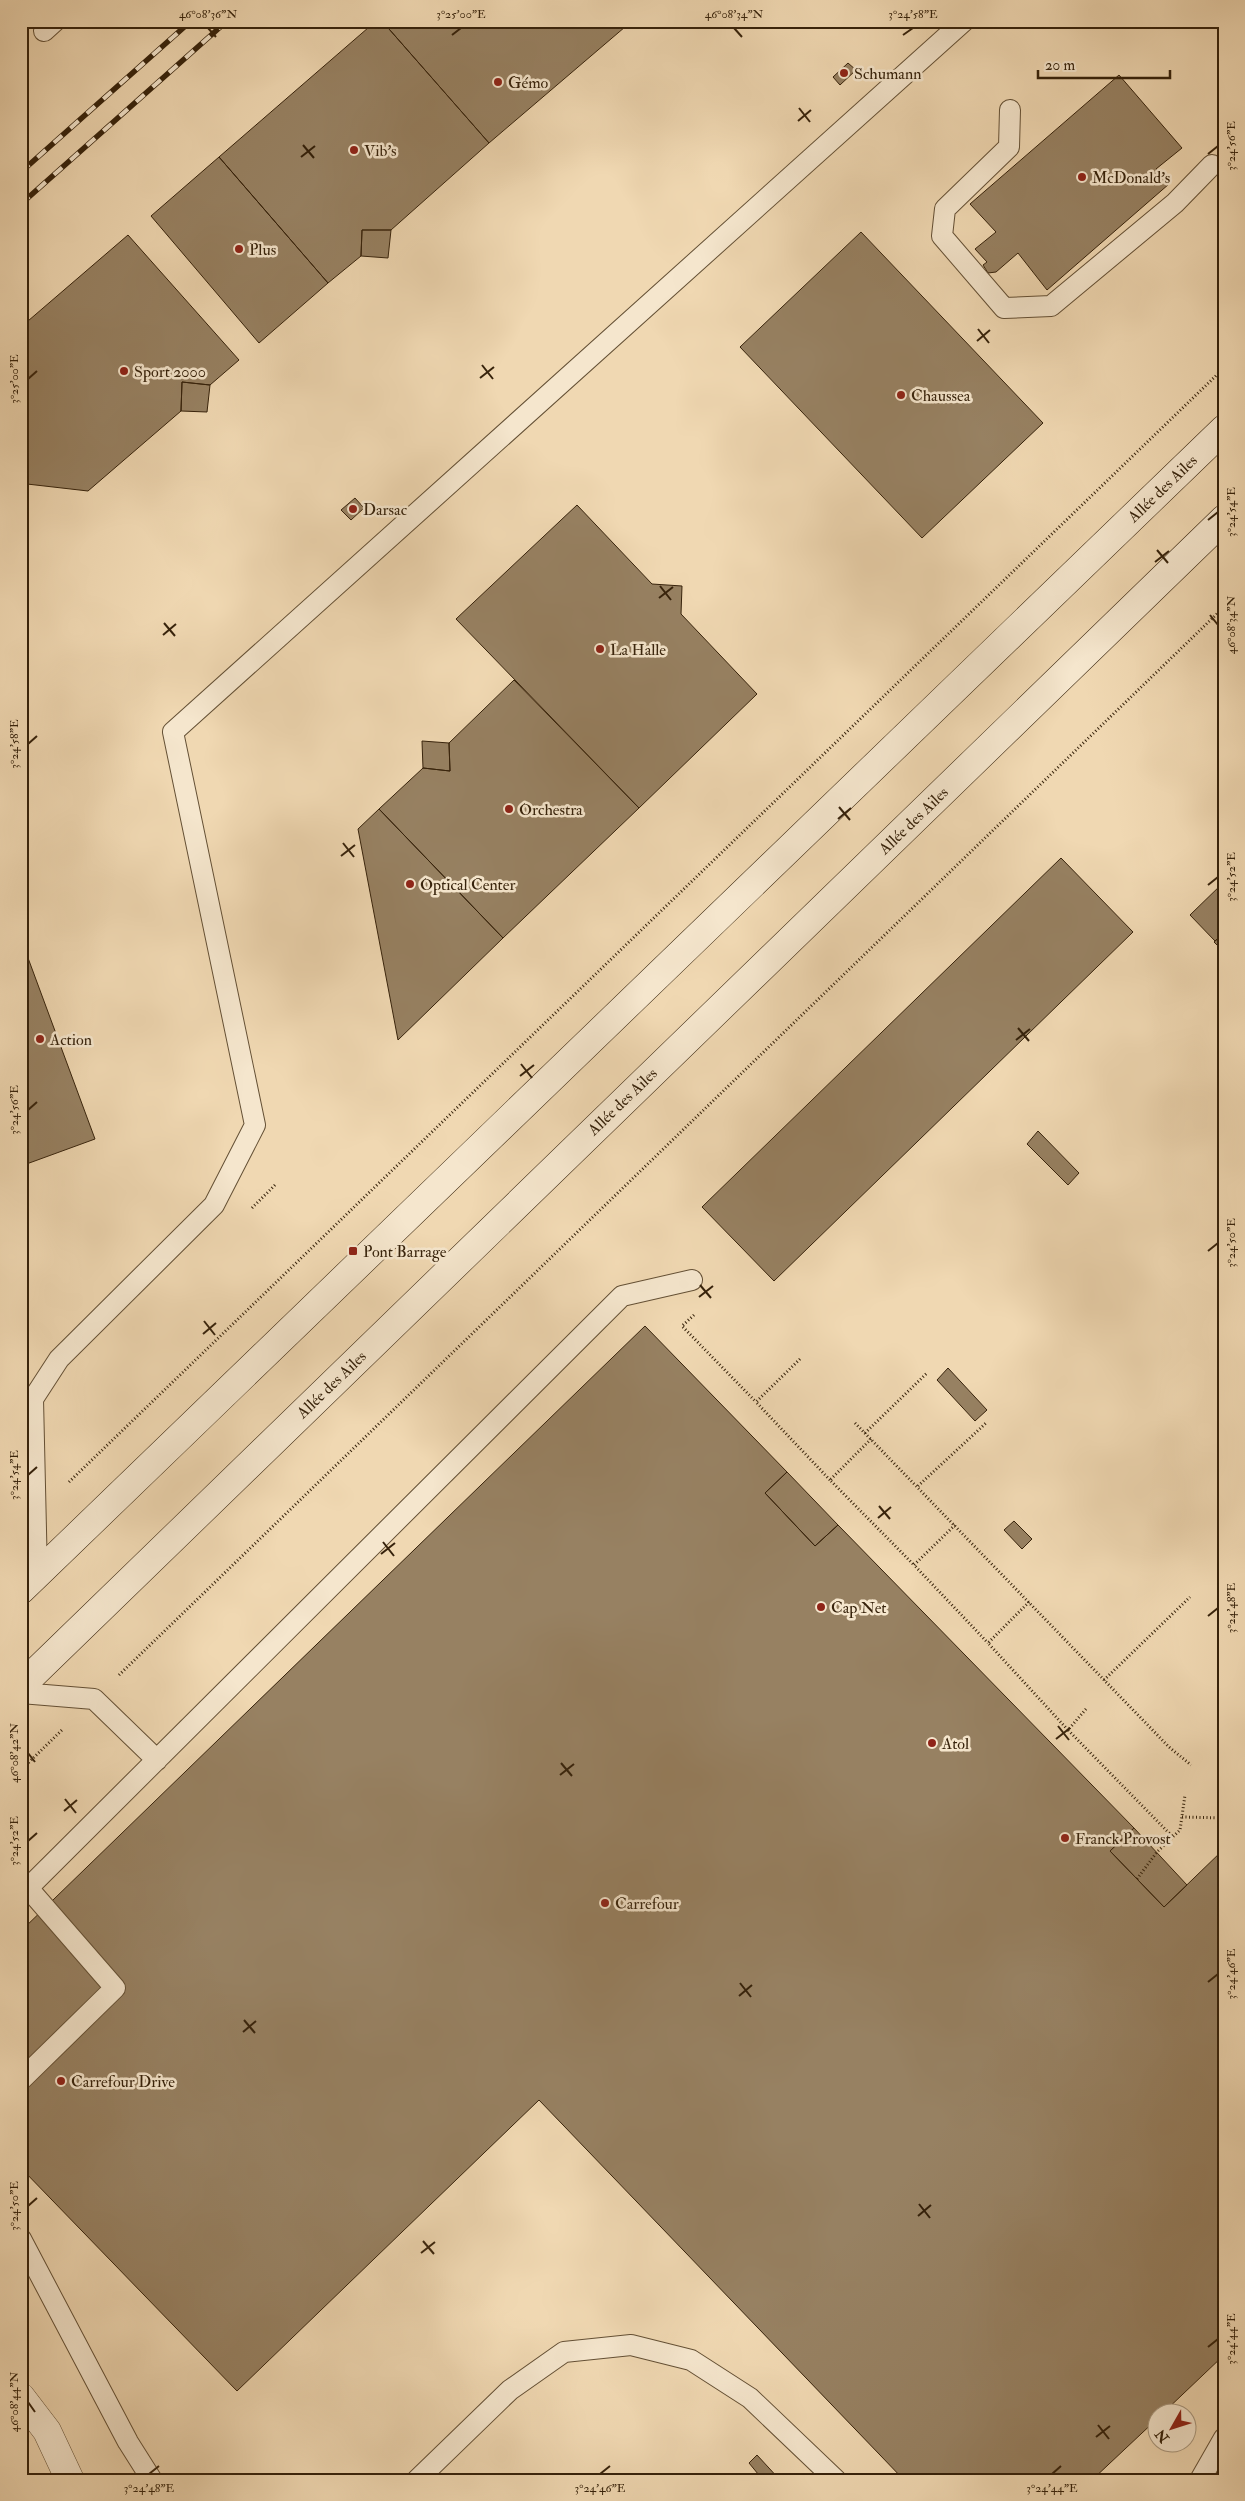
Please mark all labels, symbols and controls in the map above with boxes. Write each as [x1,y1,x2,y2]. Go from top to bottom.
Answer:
text: 46°08'36"N [179,7,237,22]
text: 3°25'00"E [436,7,486,22]
text: 46°08'34"N [705,7,764,22]
text: 3°24'58"E [888,7,938,22]
scale bar [1038,48,1170,80]
text: 20 m [1045,56,1075,75]
place label: Schumann [854,64,921,84]
marker: Schumann [838,67,850,79]
place label: Gémo [508,73,548,93]
marker: Gémo [492,76,504,88]
text: 3°24'56"E [1224,121,1239,171]
place label: Vib's [364,141,397,161]
marker: Vib's [348,144,360,156]
place label: McDonald's [1092,168,1170,188]
marker: McDonald's [1076,171,1088,183]
place label: Plus [249,240,276,260]
marker: Plus [233,243,245,255]
text: 3°25'00"E [7,354,22,404]
place label: Sport 2000 [134,362,206,383]
marker: Sport 2000 [118,365,130,377]
place label: Chaussea [911,386,971,406]
marker: Chaussea [895,389,907,401]
street label: Allée des Ailes [1123,451,1202,528]
text: 3°24'54"E [1224,487,1239,537]
place label: Darsac [363,500,408,520]
marker: Darsac [347,503,359,515]
text: 46°08'34"N [1224,595,1239,654]
place label: La Halle [610,640,666,660]
marker: La Halle [594,643,606,655]
text: 3°24'58"E [7,719,22,769]
street label: Allée des Ailes [874,783,953,860]
place label: Orchestra [519,800,583,820]
marker: Orchestra [503,803,515,815]
text: 3°24'52"E [1224,852,1239,902]
place label: Optical Center [420,875,515,896]
marker: Optical Center [404,878,416,890]
place label: Action [49,1030,92,1050]
marker: Action [34,1033,46,1045]
street label: Allée des Ailes [583,1064,662,1141]
text: 3°24'56"E [7,1085,22,1135]
text: 3°24'50"E [1224,1218,1239,1268]
place label: Pont Barrage [363,1242,447,1262]
marker: Pont Barrage [347,1245,359,1257]
street label: Allée des Ailes [292,1347,371,1424]
text: 3°24'54"E [7,1450,22,1500]
text: 3°24'48"E [1224,1582,1239,1633]
place label: Cap Net [831,1598,887,1619]
marker: Cap Net [815,1601,827,1613]
text: 46°08'42"N [7,1723,22,1783]
place label: Atol [941,1734,969,1754]
marker: Atol [926,1737,938,1749]
text: 3°24'52"E [7,1816,22,1866]
place label: Franck Provost [1075,1829,1171,1849]
marker: Franck Provost [1059,1832,1071,1844]
place label: Carrefour [615,1894,679,1914]
marker: Carrefour [599,1897,611,1909]
text: 3°24'46"E [1224,1948,1239,1999]
place label: Carrefour Drive [71,2072,175,2092]
marker: Carrefour Drive [55,2075,67,2087]
text: 3°24'50"E [7,2181,22,2231]
text: 3°24'44"E [1224,2313,1239,2365]
text: 46°08'44"N [7,2371,22,2432]
north arrow [1148,2404,1198,2454]
text: N [1151,2425,1173,2447]
text: 3°24'48"E [124,2481,175,2496]
text: 3°24'46"E [575,2481,626,2496]
text: 3°24'44"E [1026,2481,1078,2496]

